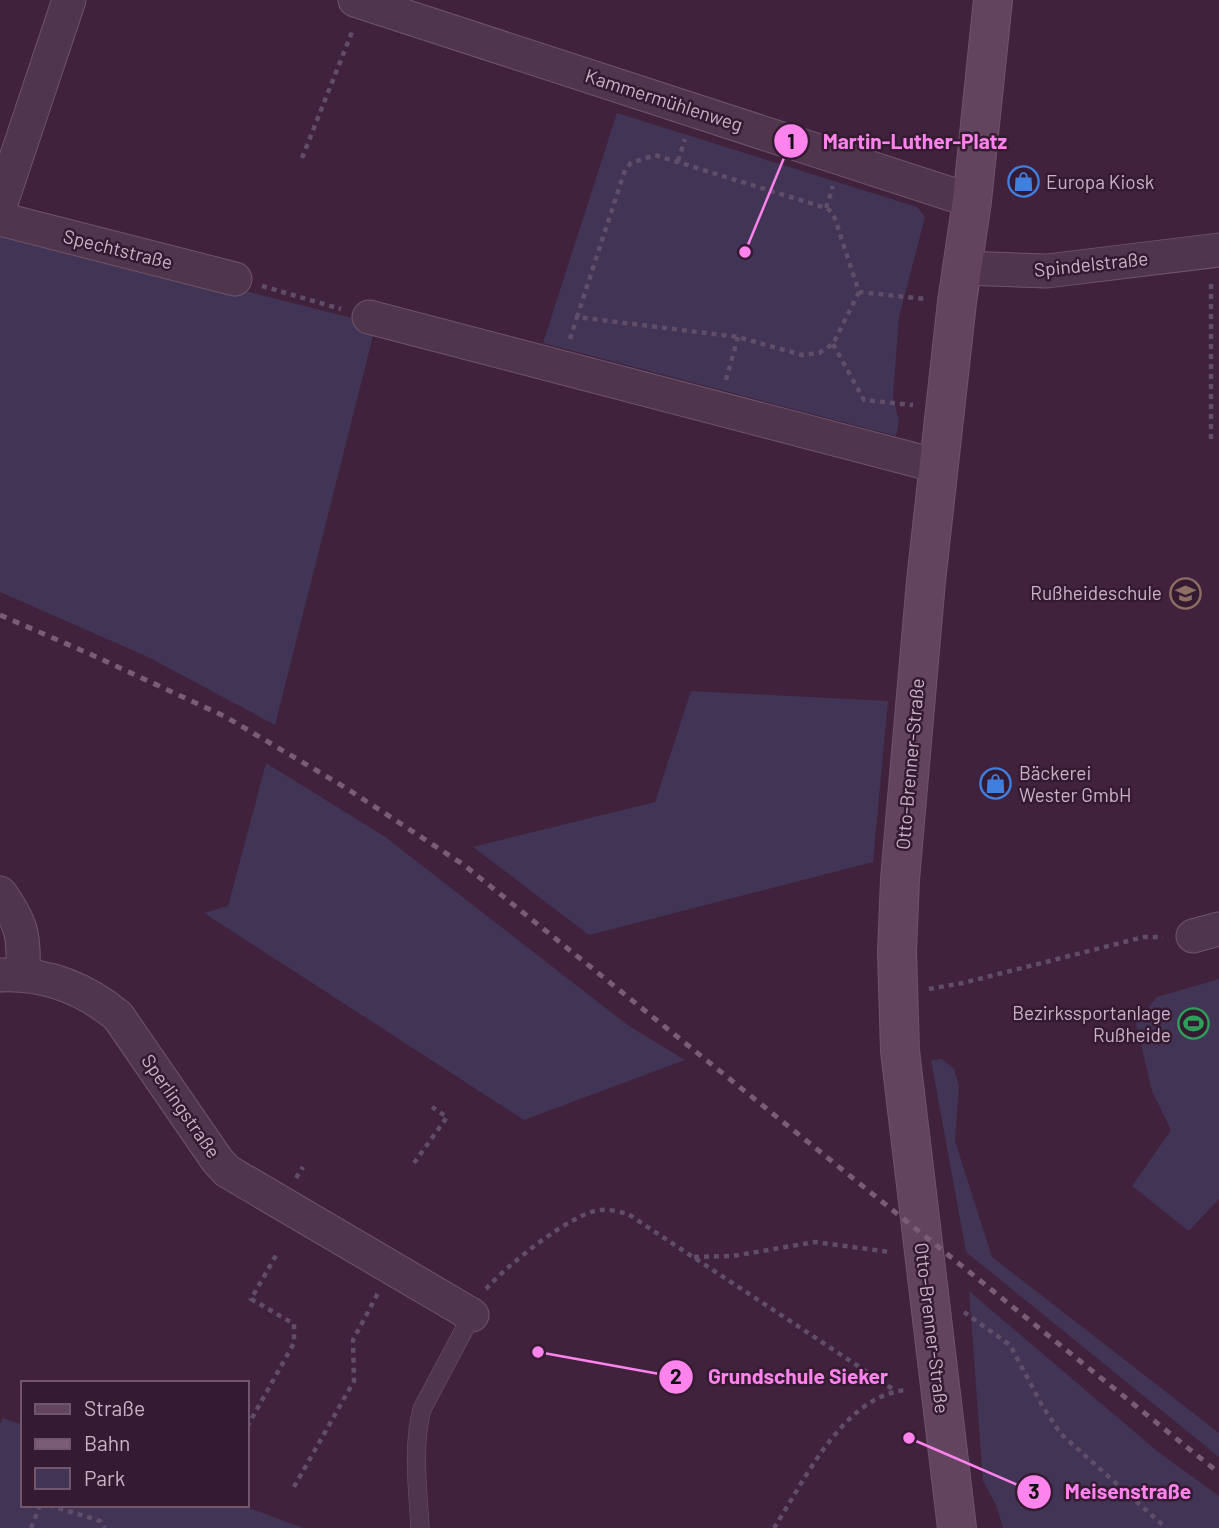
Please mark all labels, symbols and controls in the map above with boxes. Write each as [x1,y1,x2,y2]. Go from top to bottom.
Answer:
street label: Kammermühlenweg [583,63,746,136]
callout: Martin-Luther-Platz [773,120,1021,162]
text: 1 [787,128,795,153]
text: Martin-Luther-Platz [823,128,1008,153]
shop icon: Europa Kiosk [1006,165,1040,199]
place label: Europa Kiosk [1046,170,1154,193]
street label: Spechtstraße [61,224,175,273]
street label: Spindelstraße [1033,246,1149,281]
school or university icon: Rußheideschule [1168,576,1202,610]
place label: Rußheideschule [1030,581,1162,604]
street label: Otto-Brenner-Straße [891,677,928,851]
place label: Bäckerei Wester GmbH [1019,761,1131,806]
shop icon: Bäckerei Wester GmbH [979,767,1013,801]
place label: Bezirkssportanlage Rußheide [1012,1001,1171,1046]
sports icon: Bezirkssportanlage Rußheide [1177,1007,1211,1041]
street label: Sperlingstraße [137,1049,226,1162]
street label: Otto-Brenner-Straße [911,1241,954,1415]
callout: Grundschule Sieker [659,1356,902,1398]
text: 2 [670,1363,682,1388]
text: Grundschule Sieker [708,1363,888,1388]
legend [21,1381,248,1507]
text: Straße [84,1395,145,1420]
text: Bahn [84,1430,130,1455]
text: Park [84,1465,125,1490]
callout: Meisenstraße [1016,1471,1205,1513]
text: 3 [1028,1478,1040,1503]
text: Meisenstraße [1065,1478,1191,1503]

